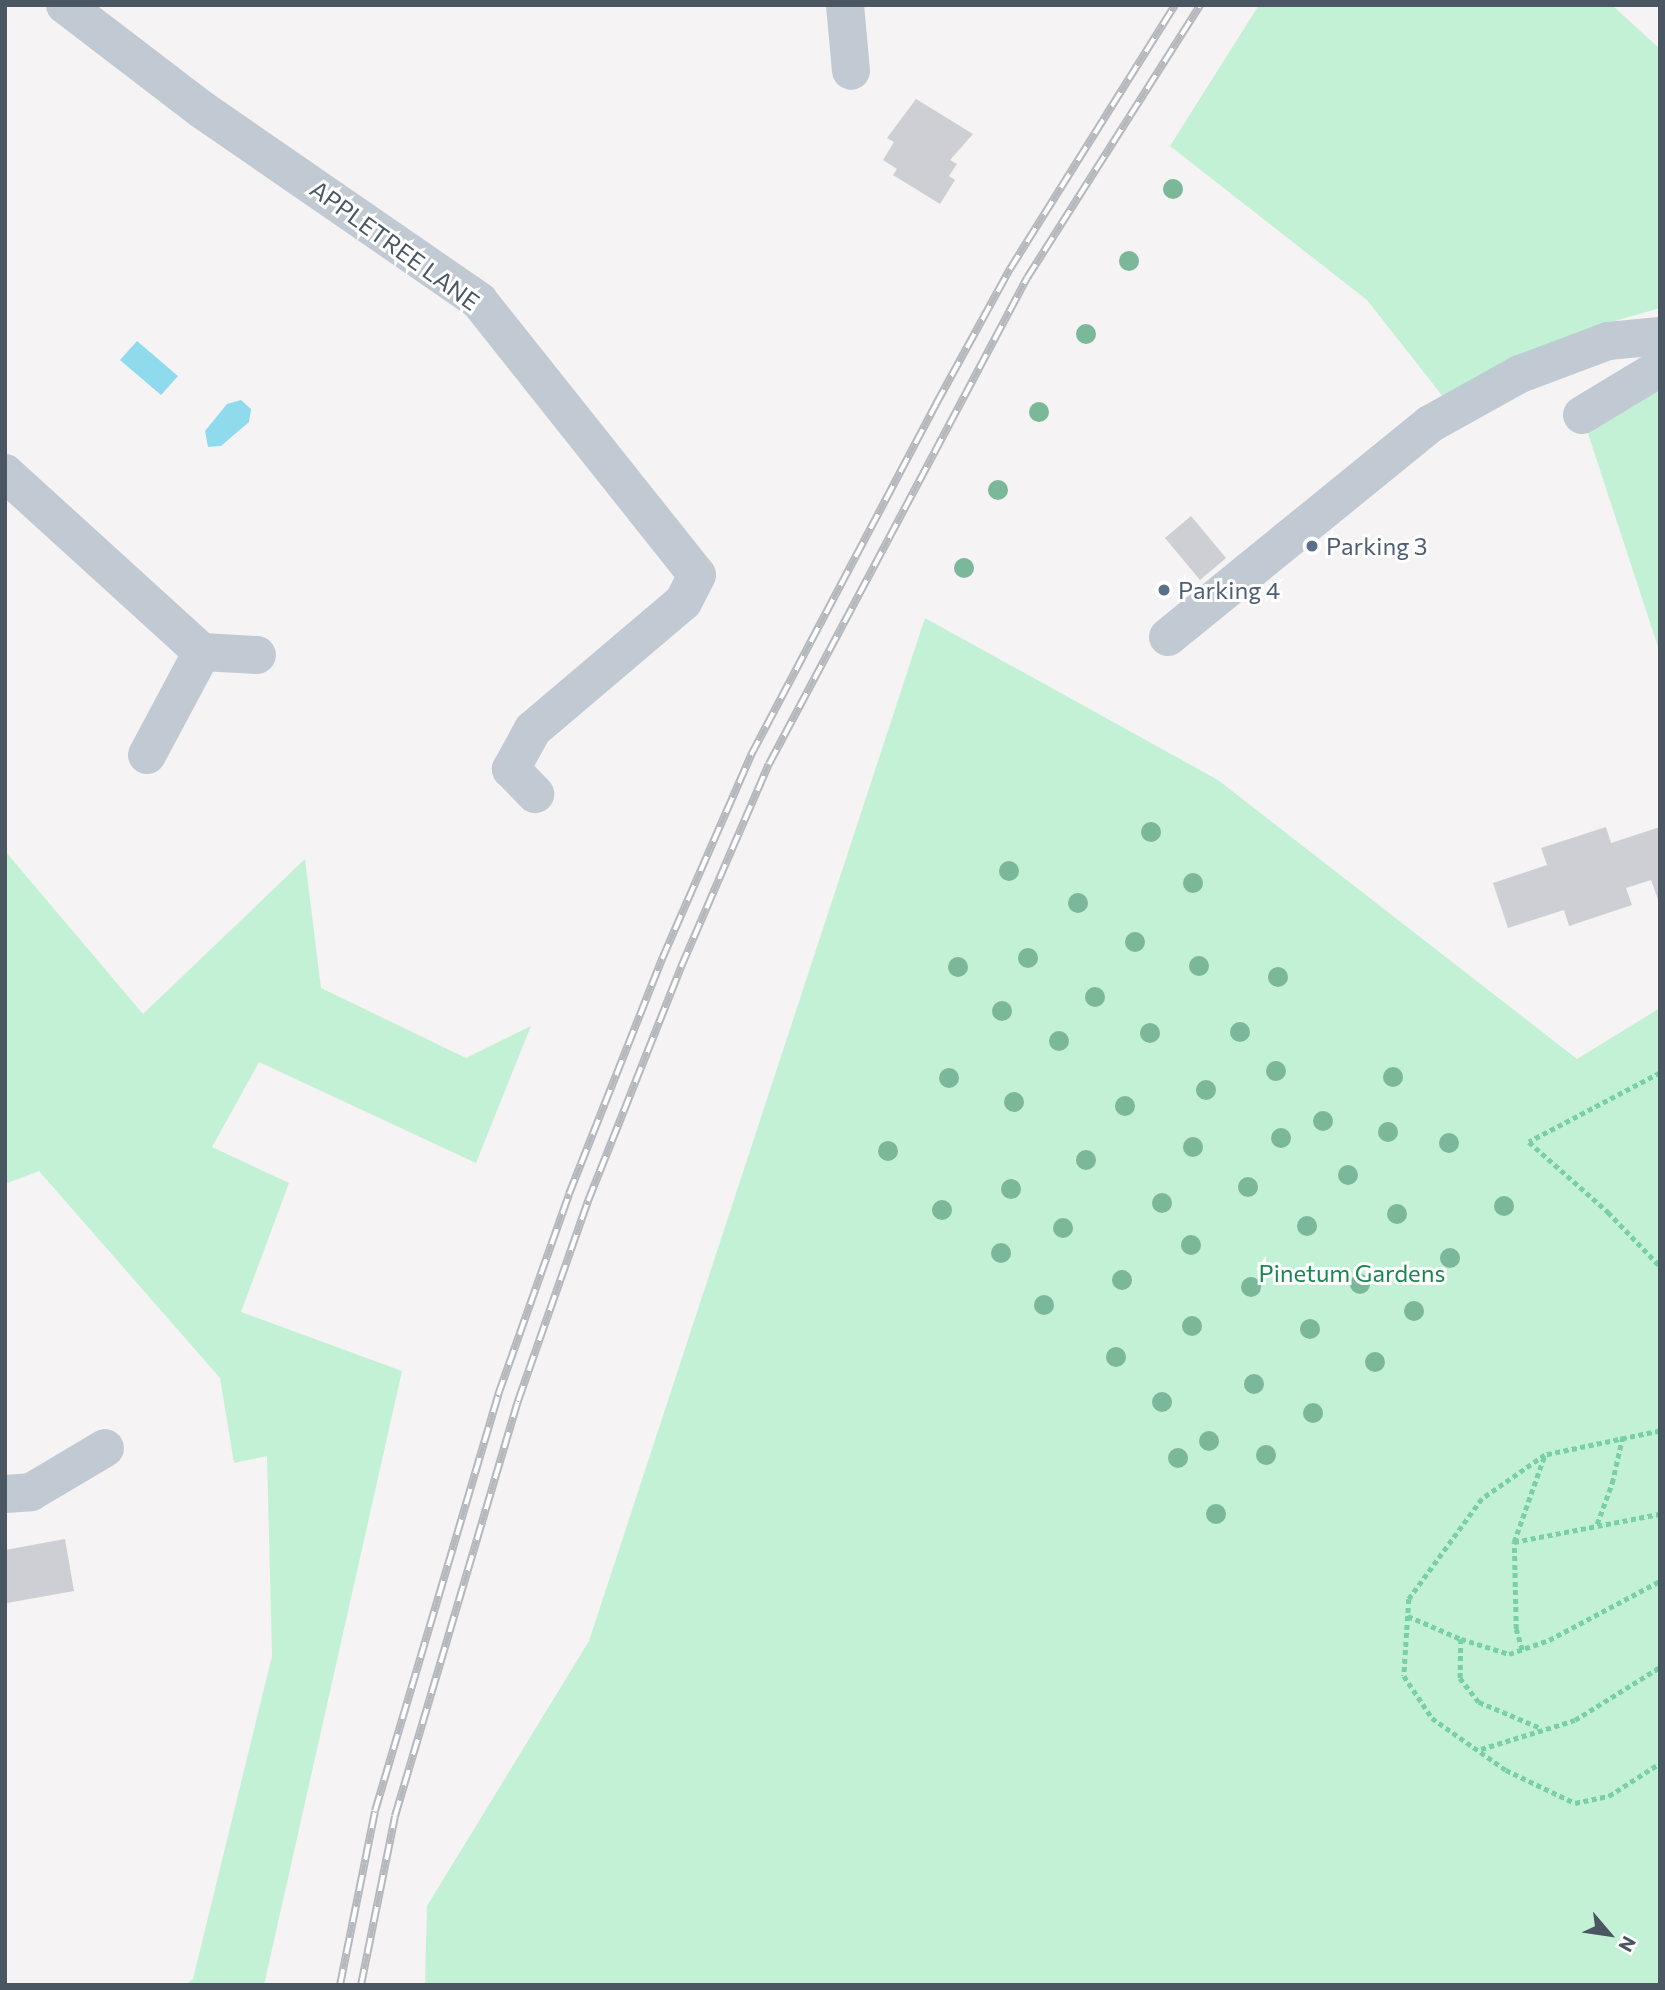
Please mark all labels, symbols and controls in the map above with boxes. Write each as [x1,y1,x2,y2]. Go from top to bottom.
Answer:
street label: APPLETREE LANE [305,174,485,316]
place label: Parking 3 [1326,532,1427,560]
marker: Parking 3 [1304,538,1320,554]
place label: Parking 4 [1178,576,1280,604]
marker: Parking 4 [1156,582,1172,598]
park label: Pinetum Gardens [1259,1259,1445,1287]
north arrow [1574,1899,1644,1969]
text: N [1614,1933,1641,1956]

